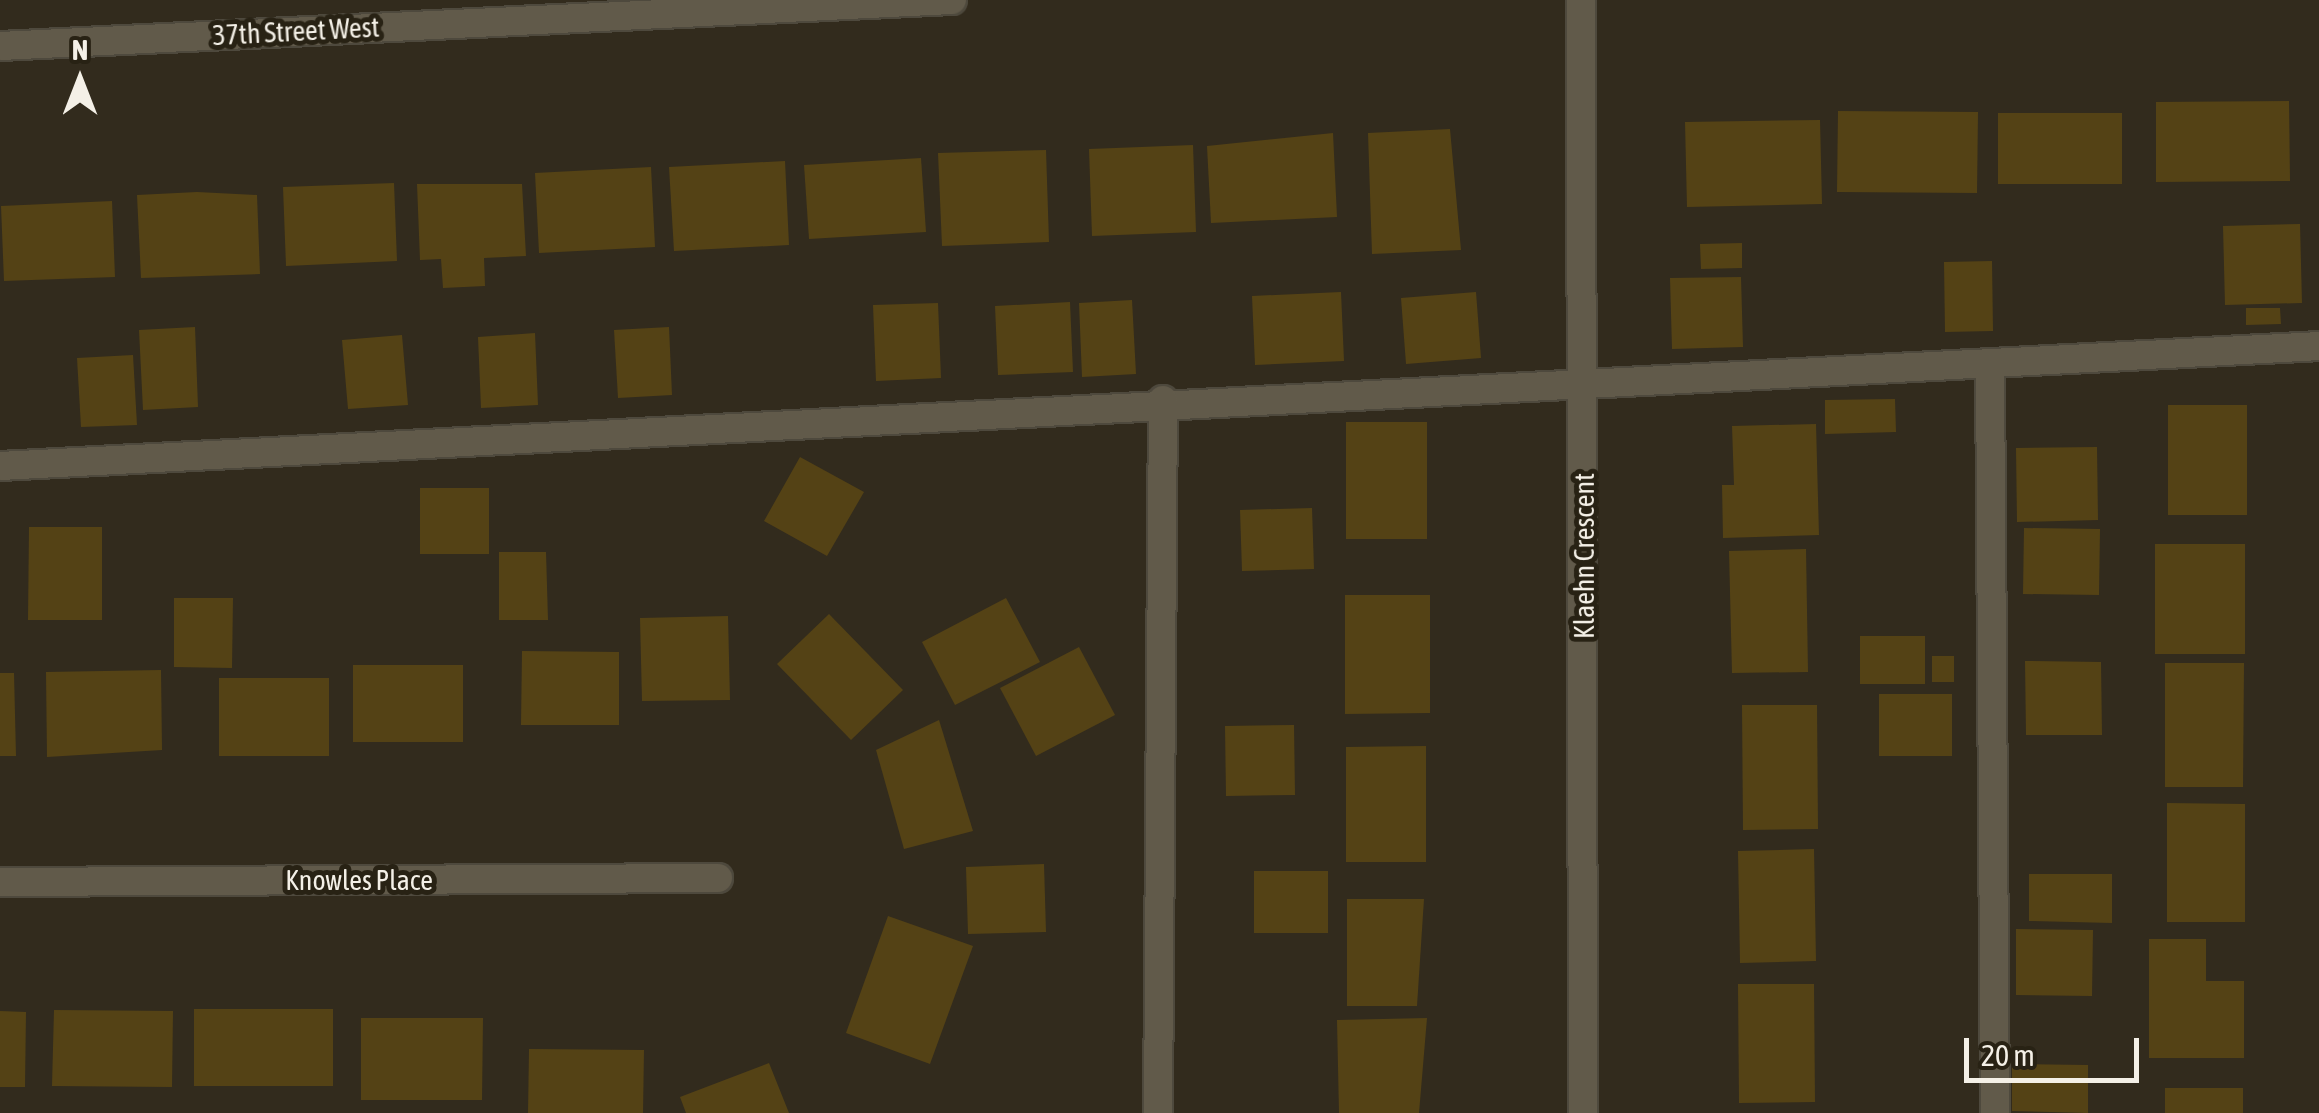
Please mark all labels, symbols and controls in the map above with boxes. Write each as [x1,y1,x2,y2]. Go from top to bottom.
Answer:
street label: 37th Street West [212,10,380,52]
north arrow [30,30,130,130]
text: N [72,34,88,66]
street label: Klaehn Crescent [1567,473,1601,639]
street label: Knowles Place [285,863,433,897]
scale bar [1969,1018,2144,1080]
text: 20 m [1981,1038,2035,1072]

